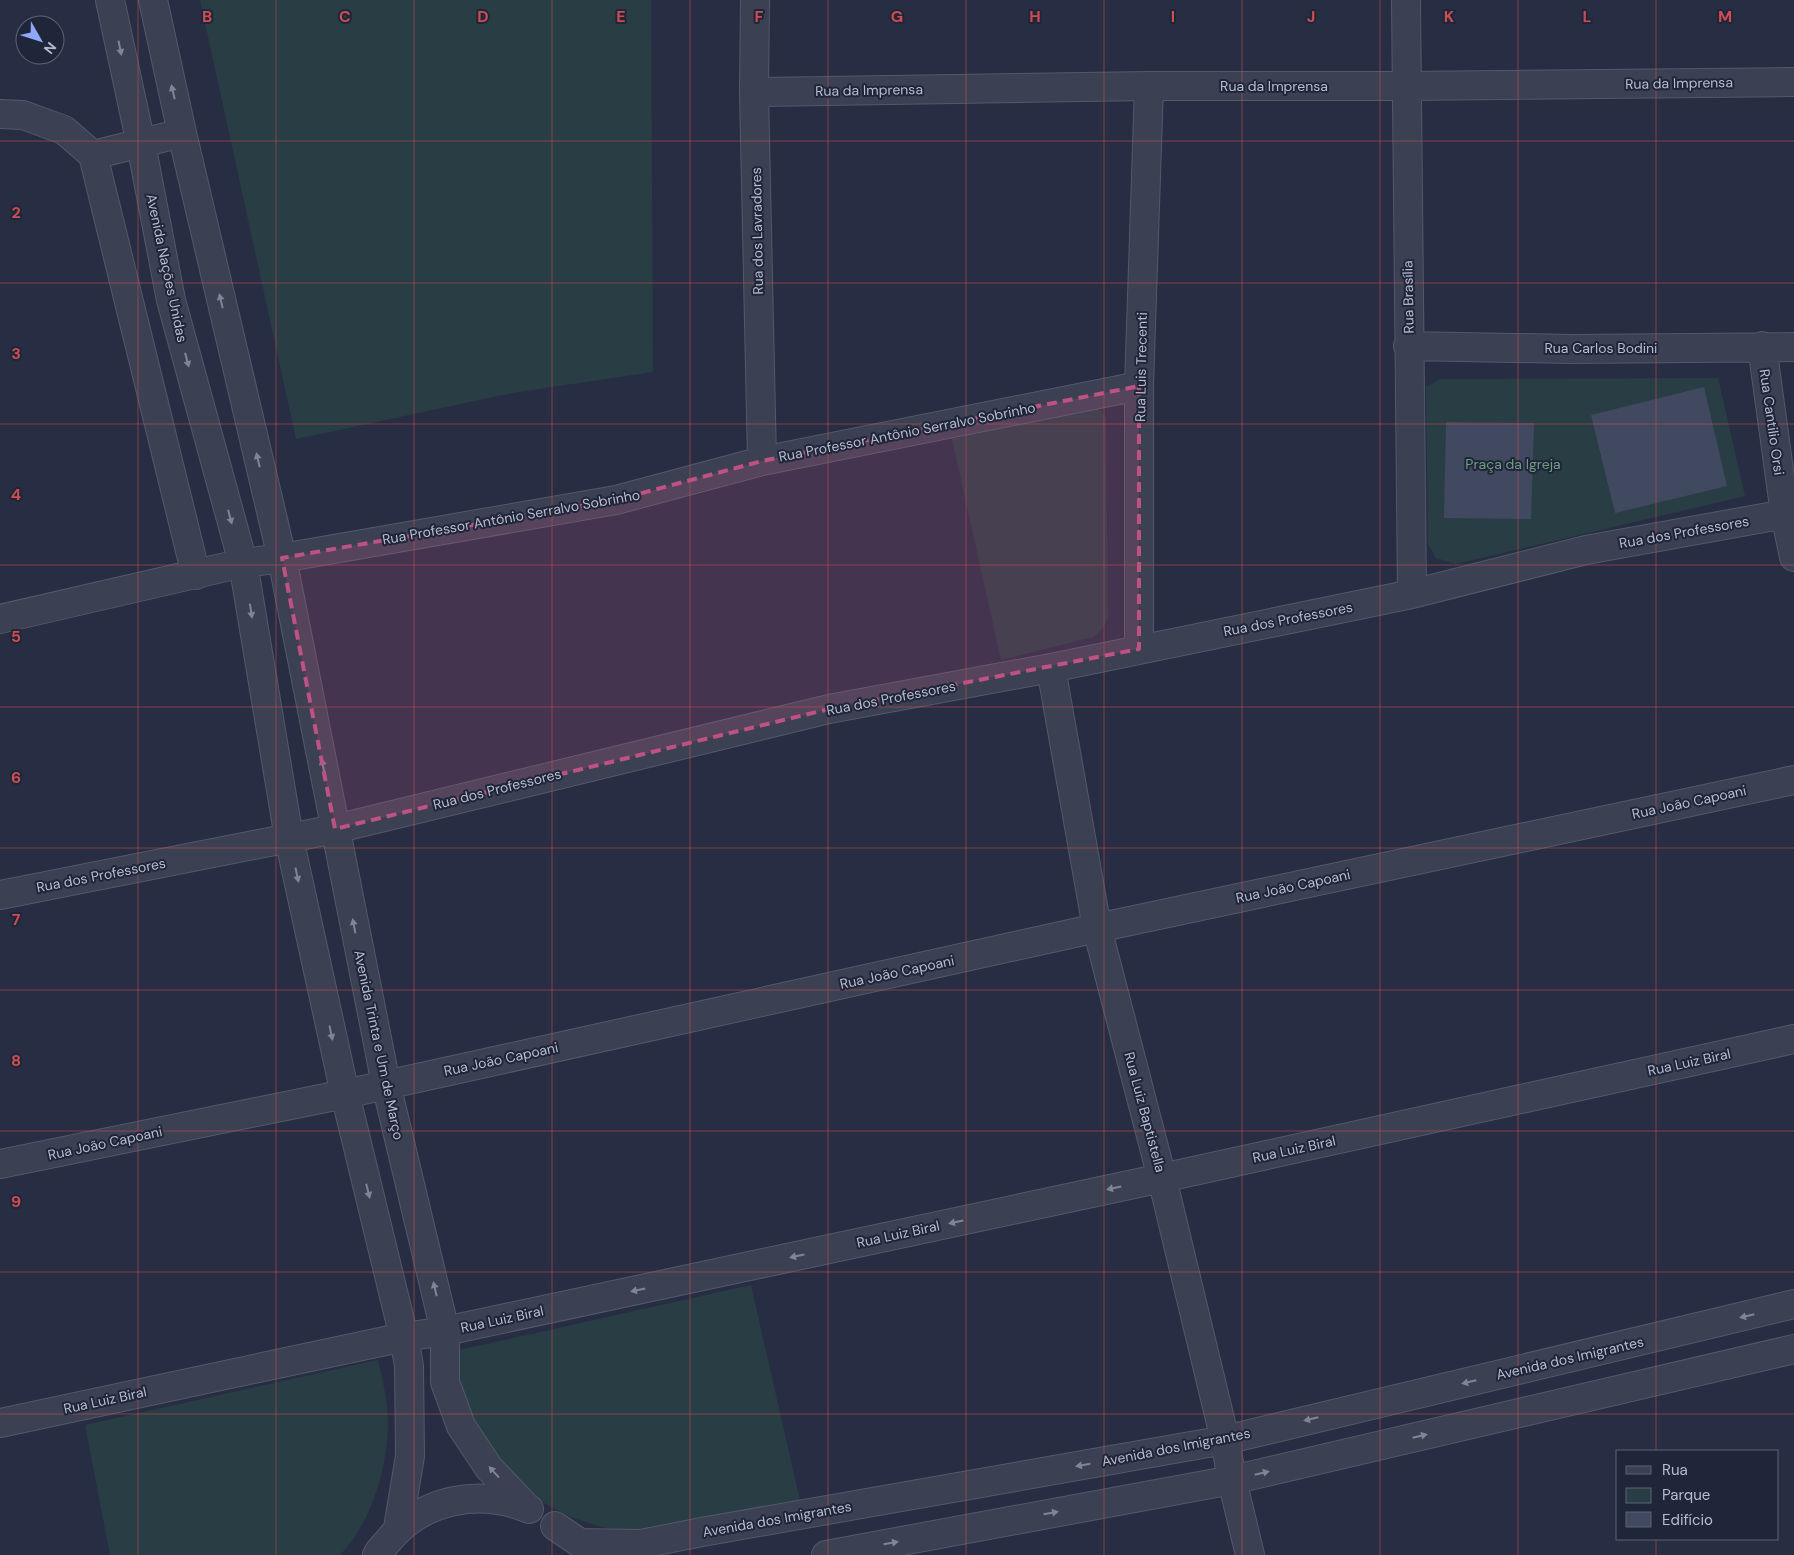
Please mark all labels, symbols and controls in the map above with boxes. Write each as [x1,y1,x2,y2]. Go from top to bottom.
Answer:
text: B [202,6,212,27]
text: C [339,6,351,27]
text: D [477,6,489,27]
text: E [616,6,626,27]
text: F [755,6,764,27]
text: G [891,6,903,27]
text: H [1029,6,1041,27]
text: I [1171,6,1175,27]
text: J [1307,6,1315,27]
text: K [1444,6,1455,27]
text: L [1583,6,1592,27]
text: M [1718,6,1732,27]
north arrow [15,15,65,65]
text: N [40,39,60,58]
one-way arrow [117,40,125,56]
street label: Rua da Imprensa [1625,73,1733,93]
street label: Rua da Imprensa [1220,77,1328,95]
street label: Rua da Imprensa [815,80,923,100]
one-way arrow [169,84,177,99]
street label: Rua dos Lavradores [747,167,767,295]
street label: Avenida Nações Unidas [142,192,192,344]
text: 2 [11,202,21,223]
street label: Rua Brasília [1398,260,1418,334]
one-way arrow [217,294,225,309]
street label: Rua Luis Trecenti [1131,312,1151,422]
street label: Rua Carlos Bodini [1545,339,1657,357]
text: 3 [11,343,21,364]
one-way arrow [184,353,192,368]
street label: Rua Cantilio Orsi [1756,368,1788,476]
street label: Rua Professor Antônio Serralvo Sobrinho [777,398,1037,466]
one-way arrow [254,452,262,467]
park label: Praça da Igreja [1465,455,1561,473]
text: 4 [11,484,21,505]
street label: Rua Professor Antônio Serralvo Sobrinho [381,485,641,549]
one-way arrow [227,510,235,525]
street label: Rua dos Professores [1618,512,1750,552]
street label: Rua dos Professores [1222,598,1354,640]
one-way arrow [247,603,255,619]
text: 5 [11,626,21,647]
street label: Rua dos Professores [825,677,957,719]
one-way arrow [319,759,327,774]
street label: Rua dos Professores [431,764,563,814]
text: 6 [11,767,21,788]
street label: Rua João Capoani [1630,781,1748,823]
street label: Rua dos Professores [35,854,167,896]
street label: Rua João Capoani [1234,865,1352,907]
one-way arrow [293,867,301,883]
text: 7 [12,909,21,930]
one-way arrow [350,917,358,933]
street label: Avenida Trinta e Um de Março [350,948,408,1142]
street label: Rua João Capoani [838,951,956,993]
one-way arrow [328,1026,336,1042]
street label: Rua João Capoani [442,1038,560,1080]
street label: Rua Luiz Biral [1646,1044,1732,1080]
text: 8 [11,1050,21,1071]
street label: Rua Luiz Baptistella [1120,1050,1170,1174]
street label: Rua João Capoani [46,1122,164,1164]
street label: Rua Luiz Biral [1251,1131,1337,1167]
one-way arrow [364,1184,372,1199]
one-way arrow [1107,1184,1122,1192]
text: 9 [11,1191,21,1212]
street label: Rua Luiz Biral [855,1216,941,1252]
one-way arrow [948,1218,963,1226]
one-way arrow [789,1252,804,1260]
one-way arrow [431,1282,439,1297]
one-way arrow [630,1286,645,1294]
street label: Rua Luiz Biral [459,1301,545,1337]
one-way arrow [1739,1312,1754,1320]
street label: Avenida dos Imigrantes [1494,1332,1646,1384]
one-way arrow [1462,1378,1477,1386]
street label: Rua Luiz Biral [62,1382,148,1418]
one-way arrow [1304,1415,1319,1423]
street label: Avenida dos Imigrantes [1100,1424,1252,1470]
one-way arrow [1413,1432,1428,1440]
legend [1616,1450,1779,1540]
text: Rua [1662,1460,1688,1480]
one-way arrow [1075,1461,1091,1469]
one-way arrow [488,1467,500,1479]
one-way arrow [1255,1469,1270,1477]
text: Parque [1662,1485,1710,1505]
street label: Avenida dos Imigrantes [701,1497,853,1541]
one-way arrow [1043,1509,1059,1517]
text: Edifício [1662,1510,1713,1530]
one-way arrow [884,1539,899,1547]

